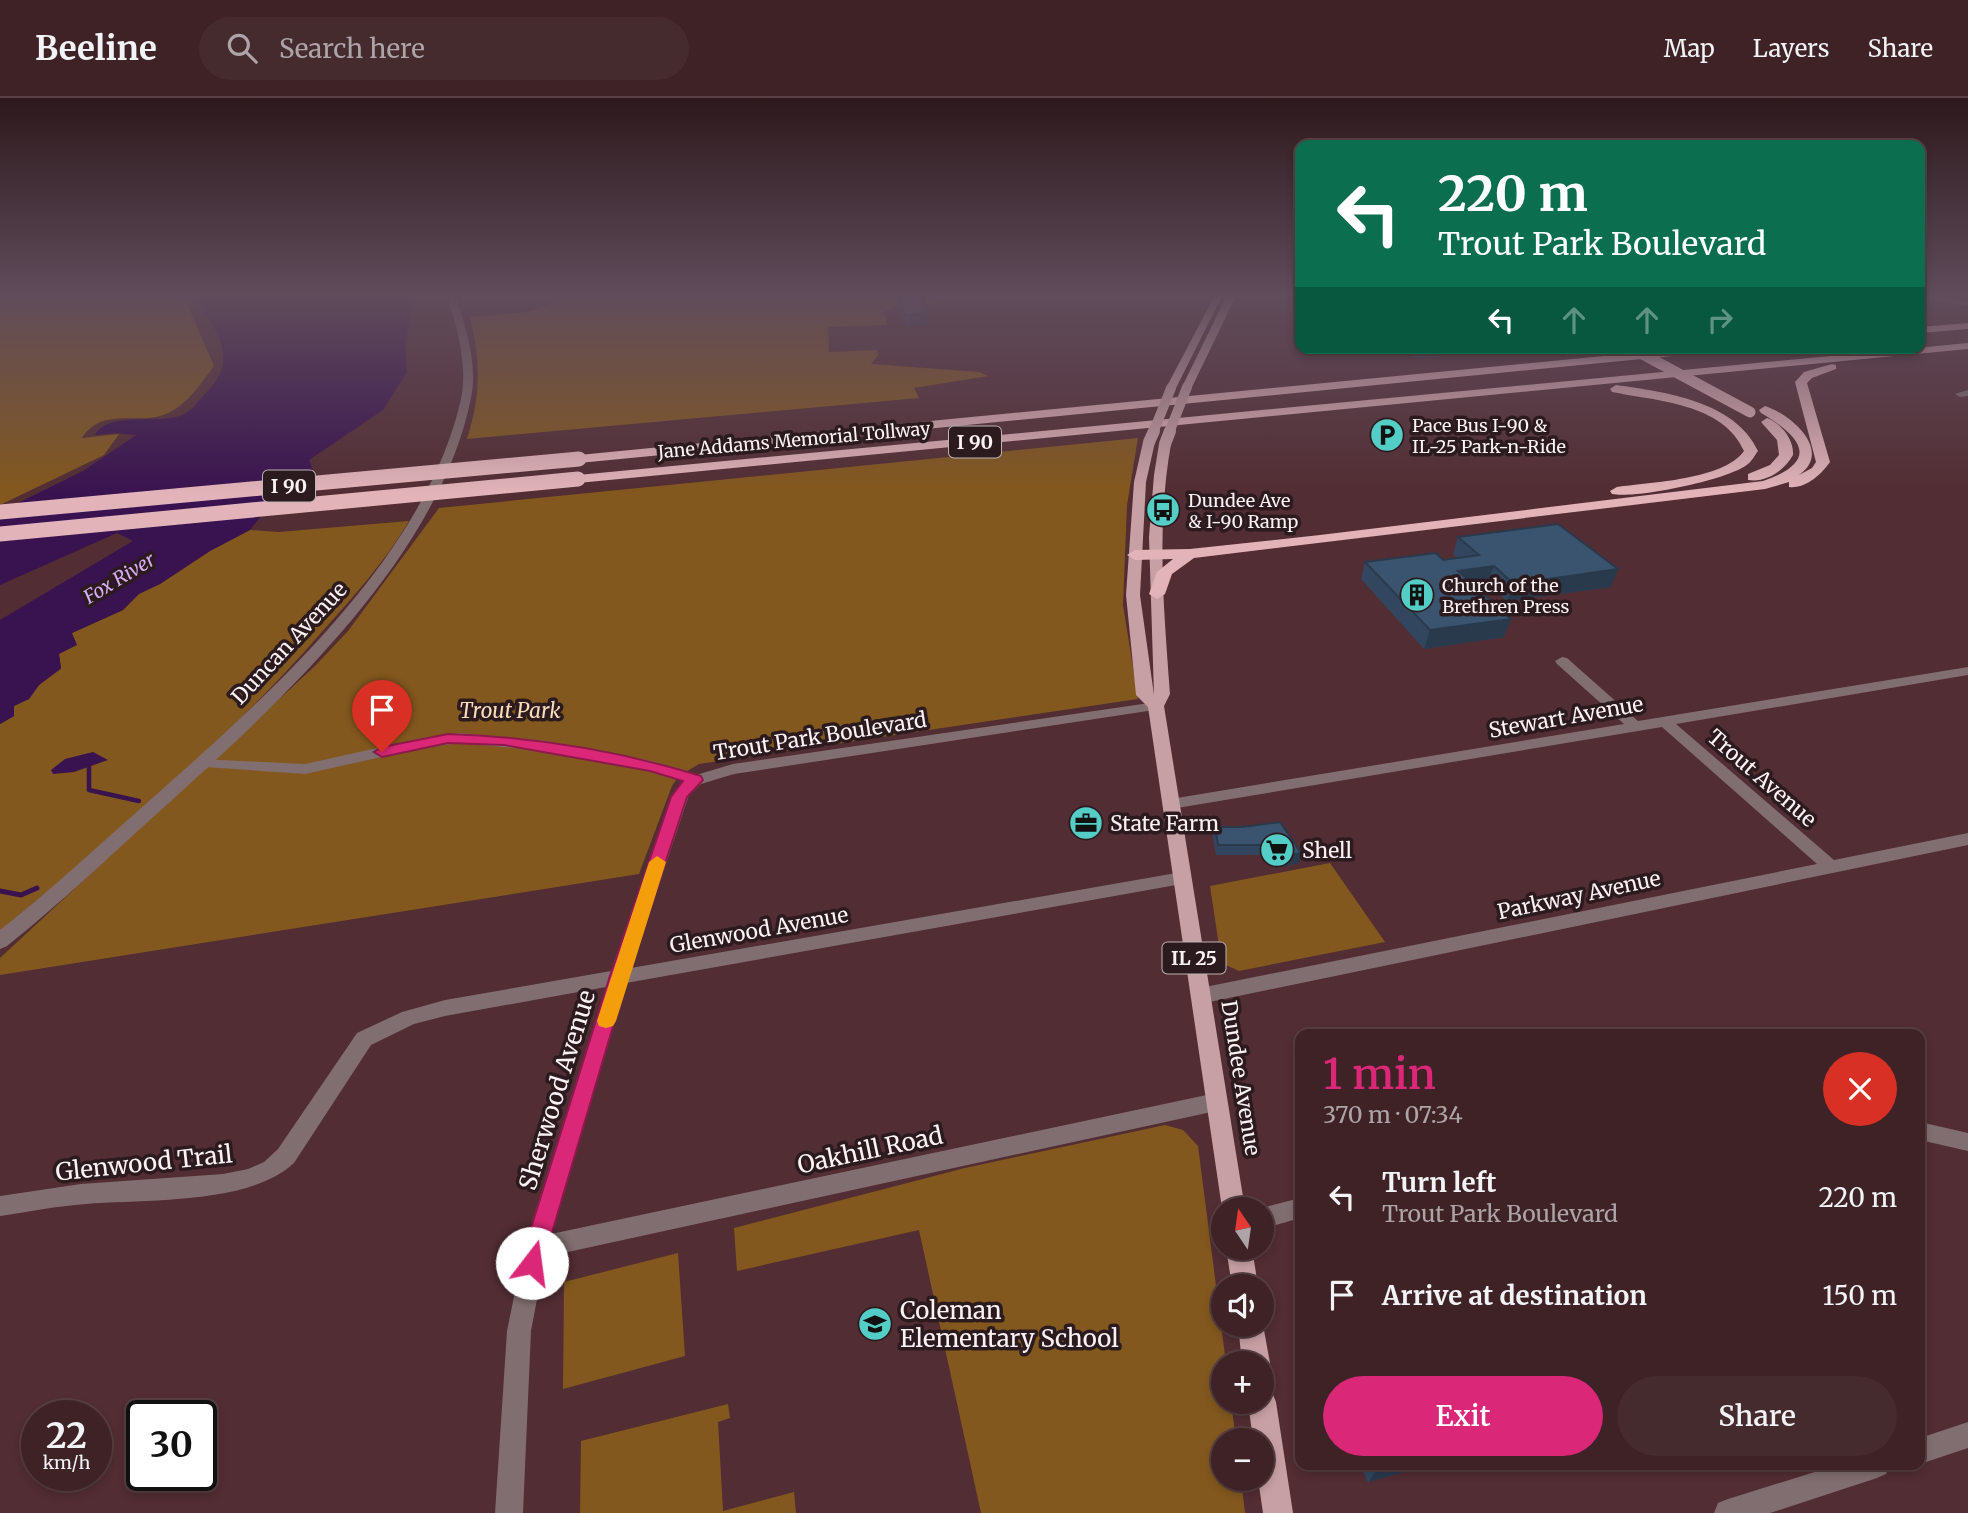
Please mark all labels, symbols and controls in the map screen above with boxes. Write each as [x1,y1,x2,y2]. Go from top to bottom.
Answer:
search box [199,17,689,80]
text: Beeline [35,28,157,69]
icon: search [223,29,261,67]
text: Search here [279,32,425,65]
text: Map [1664,33,1715,64]
text: Layers [1753,33,1829,64]
text: Share [1867,33,1933,64]
text: 220 m [1438,163,1588,224]
icon: left [1323,168,1414,259]
text: Trout Park Boulevard [1438,224,1766,264]
icon: left [1482,301,1520,339]
icon: ahead [1555,301,1593,339]
icon: ahead [1628,301,1666,339]
icon: right [1701,301,1739,339]
place label: Pace Bus I-90 & IL-25 Park-n-Ride [1412,414,1566,458]
parking icon: Pace Bus I-90 & IL-25 Park-n-Ride [1368,416,1406,454]
street label: Jane Addams Memorial Tollway [656,417,932,463]
road number: I 90 [949,426,1001,458]
road number: I 90 [263,470,315,502]
place label: Dundee Ave & I-90 Ramp [1188,489,1298,533]
bus stop icon: Dundee Ave & I-90 Ramp [1144,491,1182,529]
water label: Fox River [78,547,159,609]
place label: Church of the Brethren Press [1442,574,1570,618]
street label: Duncan Avenue [225,576,353,710]
building icon: Church of the Brethren Press [1398,576,1436,614]
pin [352,680,412,752]
street label: Stewart Avenue [1487,690,1645,744]
icon: arrive [363,691,401,729]
park label: Trout Park [459,697,561,724]
street label: Trout Park Boulevard [711,706,929,766]
street label: Trout Avenue [1702,723,1822,833]
office icon: State Farm [1067,804,1105,842]
place label: State Farm [1110,810,1219,837]
supermarket icon: Shell [1258,831,1296,869]
place label: Shell [1302,837,1353,864]
street label: Parkway Avenue [1495,865,1663,925]
street label: Glenwood Avenue [668,901,850,959]
road number: IL 25 [1162,943,1226,974]
street label: Sherwood Avenue [512,986,602,1194]
street label: Dundee Avenue [1215,998,1267,1158]
text: 1 min [1323,1048,1436,1100]
button: close [1823,1052,1897,1126]
text: 370 m · 07:34 [1323,1100,1463,1129]
street label: Oakhill Road [795,1119,945,1181]
street label: Glenwood Trail [54,1138,234,1188]
text: Turn left [1382,1166,1496,1199]
icon: left [1323,1178,1361,1216]
text: 220 m [1818,1181,1897,1214]
north arrow [1211,1197,1274,1260]
map controls [1211,1197,1274,1491]
text: Trout Park Boulevard [1382,1199,1618,1228]
position arrow [495,1226,569,1300]
button: sound [1211,1274,1274,1337]
icon: arrive [1323,1276,1361,1314]
text: Arrive at destination [1382,1279,1647,1312]
text: 150 m [1823,1279,1897,1312]
place label: Coleman Elementary School [900,1295,1119,1354]
school or university icon: Coleman Elementary School [856,1305,894,1343]
button: + [1211,1351,1274,1414]
button: Exit [1323,1376,1603,1456]
button: Share [1617,1376,1897,1456]
speed limit sign: 30 [126,1400,217,1491]
text: 22 [46,1414,87,1458]
button: − [1211,1428,1274,1491]
text: km/h [43,1451,90,1474]

